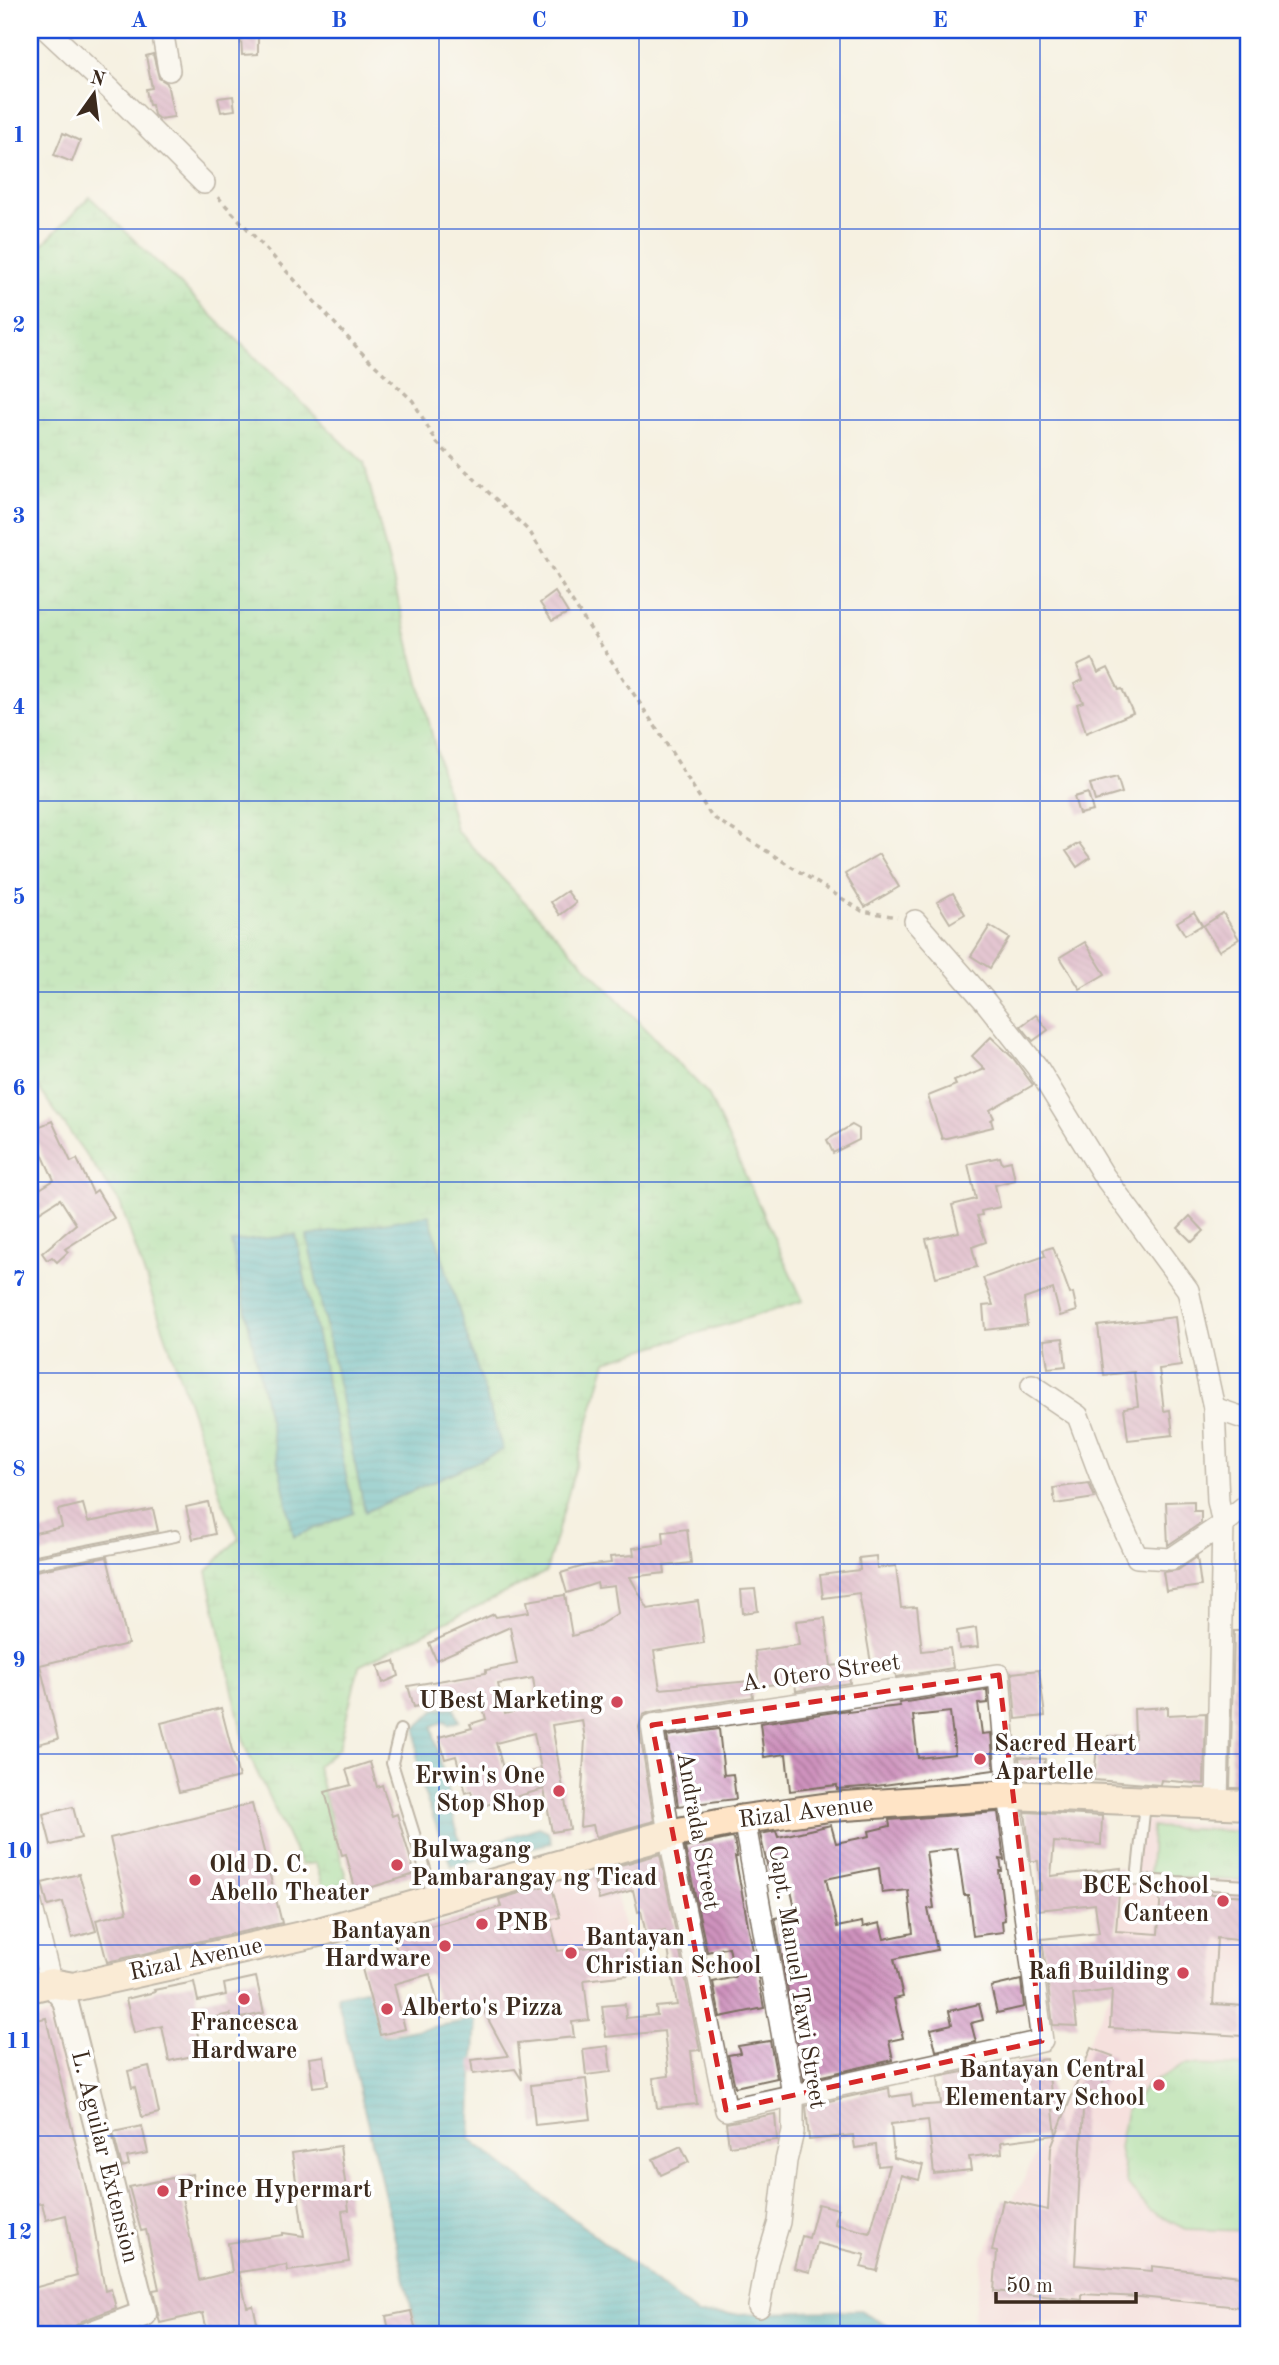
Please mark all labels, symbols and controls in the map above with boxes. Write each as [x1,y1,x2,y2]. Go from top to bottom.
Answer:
text: A [130,9,148,32]
text: B [331,9,347,32]
text: C [531,9,547,32]
text: D [731,9,749,32]
text: E [932,9,948,32]
text: F [1132,9,1148,32]
north arrow [60,60,130,130]
text: N [88,69,107,91]
text: 1 [12,124,26,147]
text: 2 [12,314,26,337]
text: 3 [12,505,26,528]
text: 4 [12,696,26,719]
text: 5 [12,886,26,909]
text: 6 [12,1077,26,1100]
text: 7 [12,1268,26,1291]
text: 8 [12,1458,26,1481]
text: 9 [12,1649,26,1672]
street label: A. Otero Street [740,1651,902,1697]
place label: UBest Marketing [419,1690,604,1714]
marker: UBest Marketing [609,1694,625,1710]
place label: Sacred Heart Apartelle [994,1733,1136,1785]
street label: Andrada Street [671,1750,723,1912]
marker: Sacred Heart Apartelle [972,1751,988,1767]
place label: Erwin's One Stop Shop [414,1765,545,1817]
marker: Erwin's One Stop Shop [551,1783,567,1799]
street label: Rizal Avenue [737,1793,875,1833]
place label: Bulwagang Pambarangay ng Ticad [411,1839,657,1891]
text: 10 [6,1840,32,1863]
street label: Capt. Manuel Tawi Street [763,1843,829,2111]
place label: Old D. C. Abello Theater [209,1854,369,1906]
marker: Bulwagang Pambarangay ng Ticad [389,1857,405,1873]
marker: Old D. C. Abello Theater [187,1872,203,1888]
place label: BCE School Canteen [1082,1875,1209,1927]
marker: BCE School Canteen [1215,1893,1231,1909]
place label: PNB [496,1912,548,1936]
marker: PNB [474,1916,490,1932]
place label: Bantayan Hardware [324,1920,431,1972]
place label: Bantayan Christian School [585,1927,761,1979]
street label: Rizal Avenue [127,1934,265,1986]
marker: Bantayan Hardware [437,1938,453,1954]
marker: Bantayan Christian School [563,1945,579,1961]
place label: Rafi Building [1028,1961,1170,1985]
marker: Rafi Building [1175,1965,1191,1981]
marker: Francesca Hardware [236,1991,252,2007]
place label: Alberto's Pizza [401,1997,563,2021]
marker: Alberto's Pizza [379,2001,395,2017]
place label: Francesca Hardware [190,2012,298,2064]
text: 11 [6,2030,32,2053]
street label: L. Aguilar Extension [66,2048,142,2266]
place label: Bantayan Central Elementary School [944,2059,1145,2111]
marker: Bantayan Central Elementary School [1151,2077,1167,2093]
place label: Prince Hypermart [177,2179,372,2203]
marker: Prince Hypermart [155,2183,171,2199]
text: 12 [6,2221,32,2244]
scale bar [996,2260,1136,2304]
text: 50 m [1006,2276,1053,2297]

